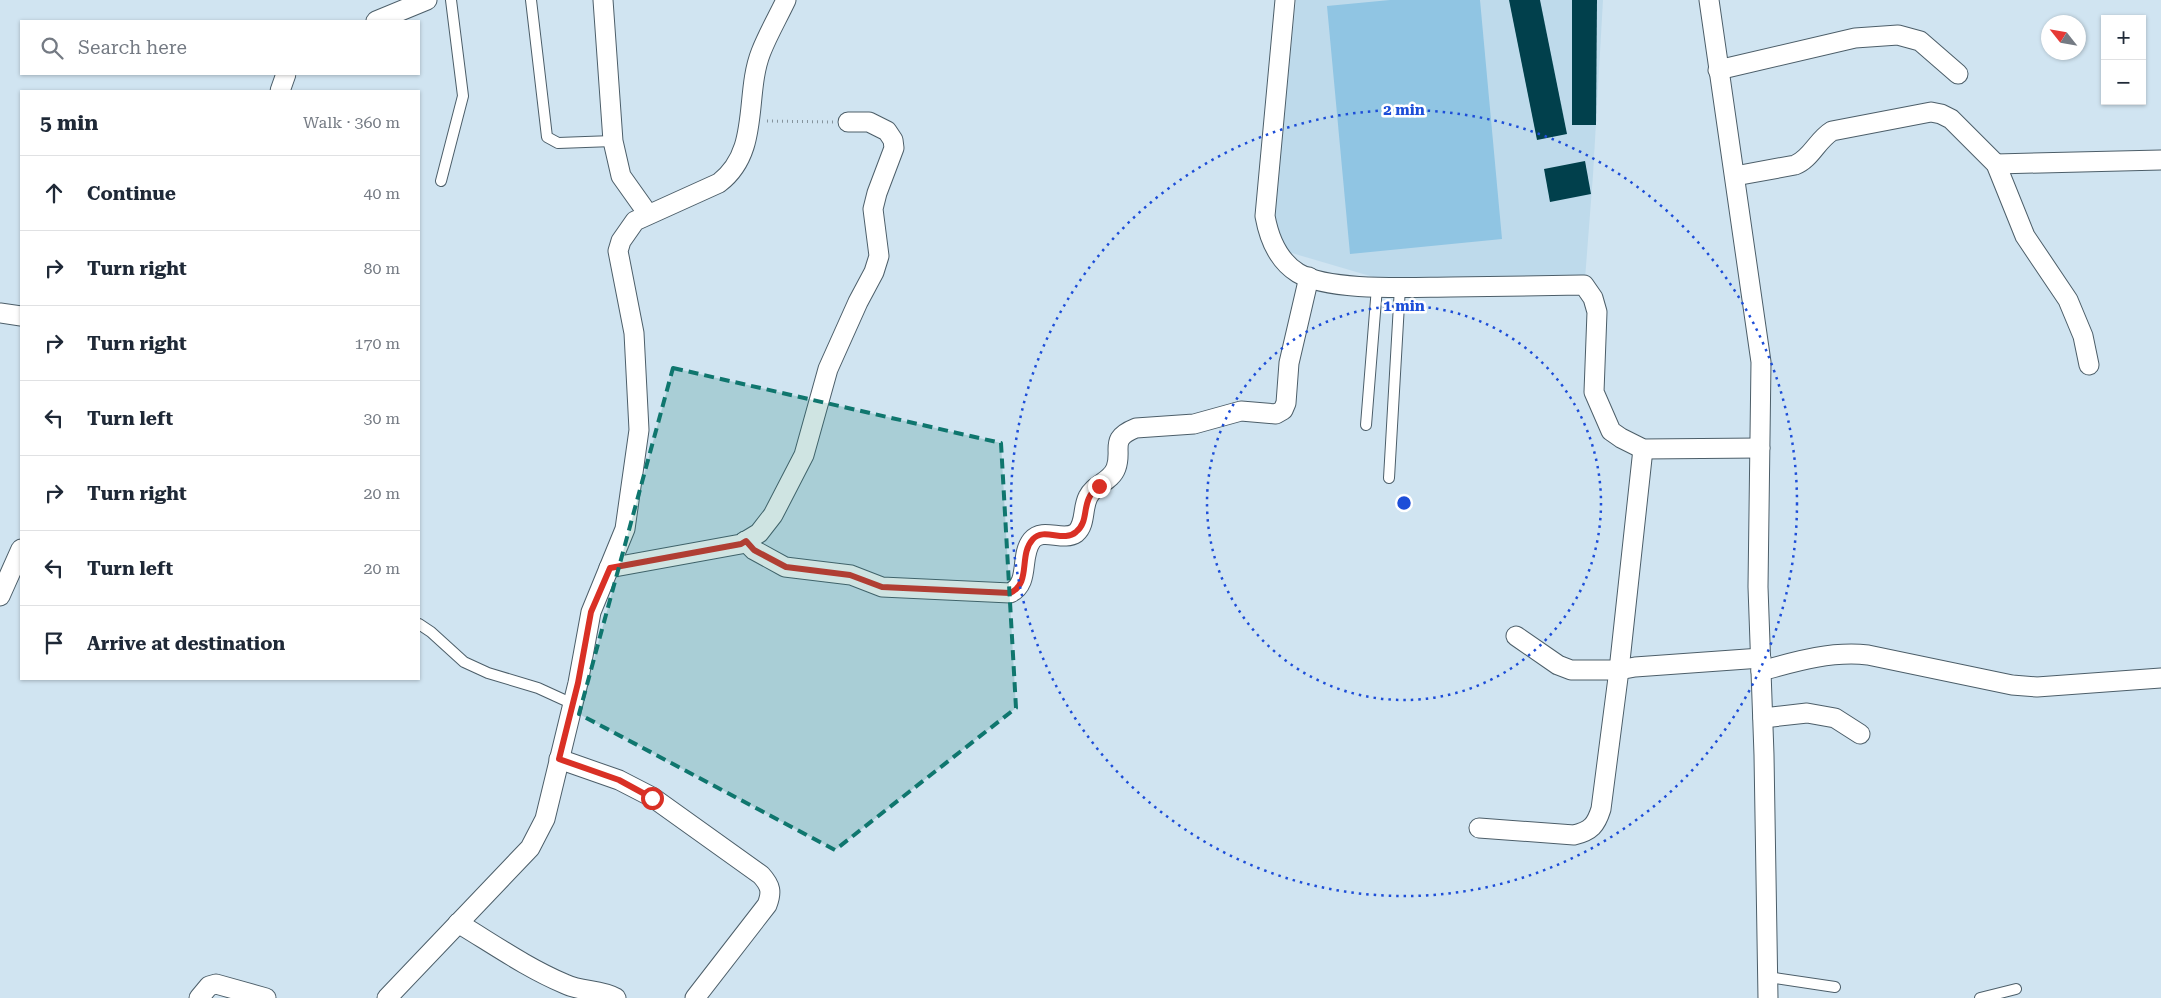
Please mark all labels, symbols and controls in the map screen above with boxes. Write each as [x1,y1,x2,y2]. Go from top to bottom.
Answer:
north arrow [2041,15,2086,60]
map controls [2101,15,2146,105]
button: + [2101,15,2146,60]
search box [20,20,420,75]
icon: search [38,34,66,62]
text: Search here [78,36,187,59]
button: − [2101,60,2146,105]
text: 2 min [1383,101,1425,119]
text: 5 min [40,111,98,135]
text: Walk · 360 m [303,113,400,132]
icon: ahead [40,179,68,207]
text: Continue [87,182,176,205]
text: 40 m [363,184,400,203]
icon: right [40,254,68,282]
text: Turn right [87,257,187,280]
text: 80 m [363,259,400,278]
text: 1 min [1383,297,1425,315]
icon: right [40,329,68,357]
text: Turn right [87,332,187,355]
text: 170 m [354,334,400,353]
icon: left [40,404,68,432]
text: Turn left [87,407,173,430]
text: 30 m [363,409,400,428]
route end [1088,475,1111,498]
icon: right [40,479,68,507]
text: Turn right [87,482,187,505]
text: 20 m [363,484,400,503]
centre of rings [1395,494,1413,512]
icon: left [40,554,68,582]
text: Turn left [87,557,173,580]
text: 20 m [363,559,400,578]
icon: arrive [40,629,68,657]
text: Arrive at destination [87,632,285,655]
route start [641,787,664,810]

